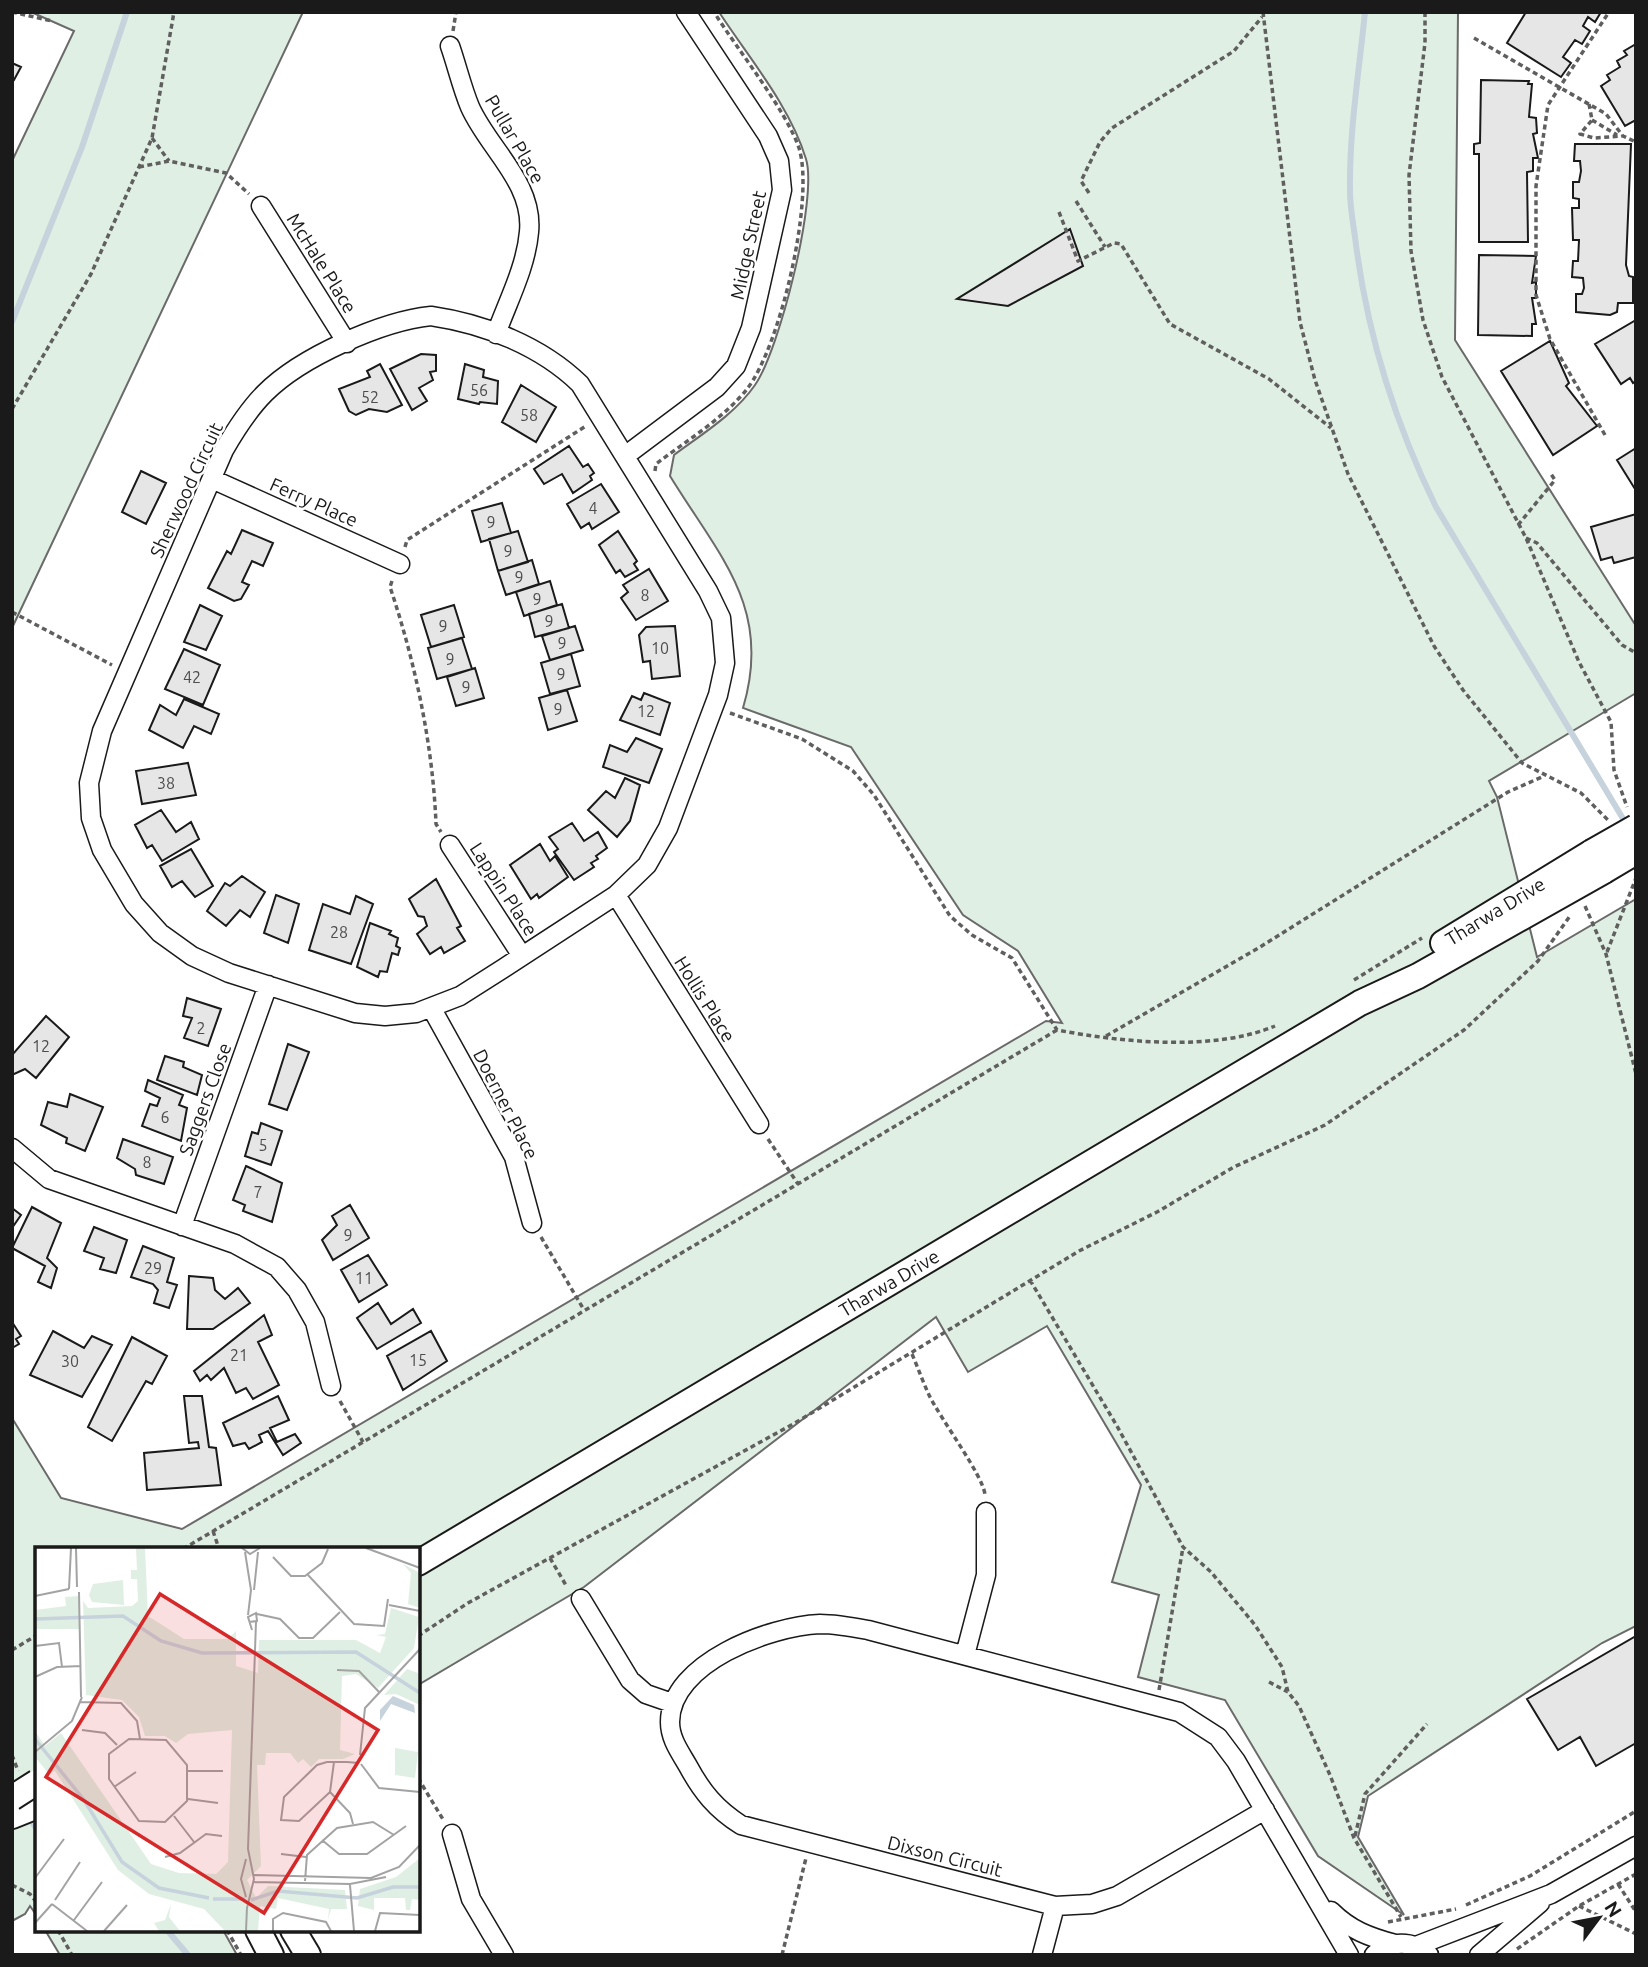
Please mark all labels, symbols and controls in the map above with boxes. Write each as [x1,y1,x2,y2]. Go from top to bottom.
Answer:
street label: Pullar Place [481,91,549,187]
street label: Midge Street [726,188,770,302]
street label: McHale Place [283,209,361,317]
house number: 56 [470,381,488,399]
house number: 52 [361,388,379,406]
house number: 58 [520,406,538,424]
street label: Sherwood Circuit [145,418,227,561]
street label: Ferry Place [266,473,362,531]
house number: 4 [588,499,598,517]
house number: 9 [486,513,496,531]
house number: 9 [503,542,513,560]
house number: 9 [514,568,524,586]
house number: 8 [640,586,650,604]
house number: 9 [532,590,542,608]
house number: 9 [544,612,554,630]
house number: 9 [438,617,448,635]
house number: 9 [557,634,567,652]
house number: 10 [651,639,669,657]
house number: 9 [445,650,455,668]
house number: 9 [556,665,566,683]
house number: 42 [183,668,201,686]
house number: 9 [461,678,471,696]
house number: 9 [553,700,563,718]
house number: 12 [637,702,655,720]
house number: 38 [157,774,175,792]
street label: Lappin Place [466,838,542,940]
street label: Tharwa Drive [1441,872,1549,950]
house number: 28 [330,923,348,941]
street label: Hollis Place [670,952,740,1046]
house number: 2 [196,1019,206,1037]
house number: 12 [32,1037,50,1055]
street label: Saggers Close [174,1040,236,1158]
street label: Doerner Place [469,1045,543,1163]
house number: 6 [160,1108,170,1126]
house number: 5 [258,1136,268,1154]
house number: 8 [142,1153,152,1171]
house number: 7 [253,1183,263,1201]
house number: 9 [343,1226,353,1244]
street label: Tharwa Drive [835,1245,943,1321]
house number: 29 [144,1259,162,1277]
house number: 11 [355,1269,373,1287]
house number: 21 [230,1346,248,1364]
house number: 15 [409,1351,427,1369]
house number: 30 [61,1352,79,1370]
inset map [35,1547,420,1932]
street label: Dixson Circuit [885,1831,1005,1881]
north arrow [1564,1883,1634,1953]
text: N [1600,1897,1627,1921]

